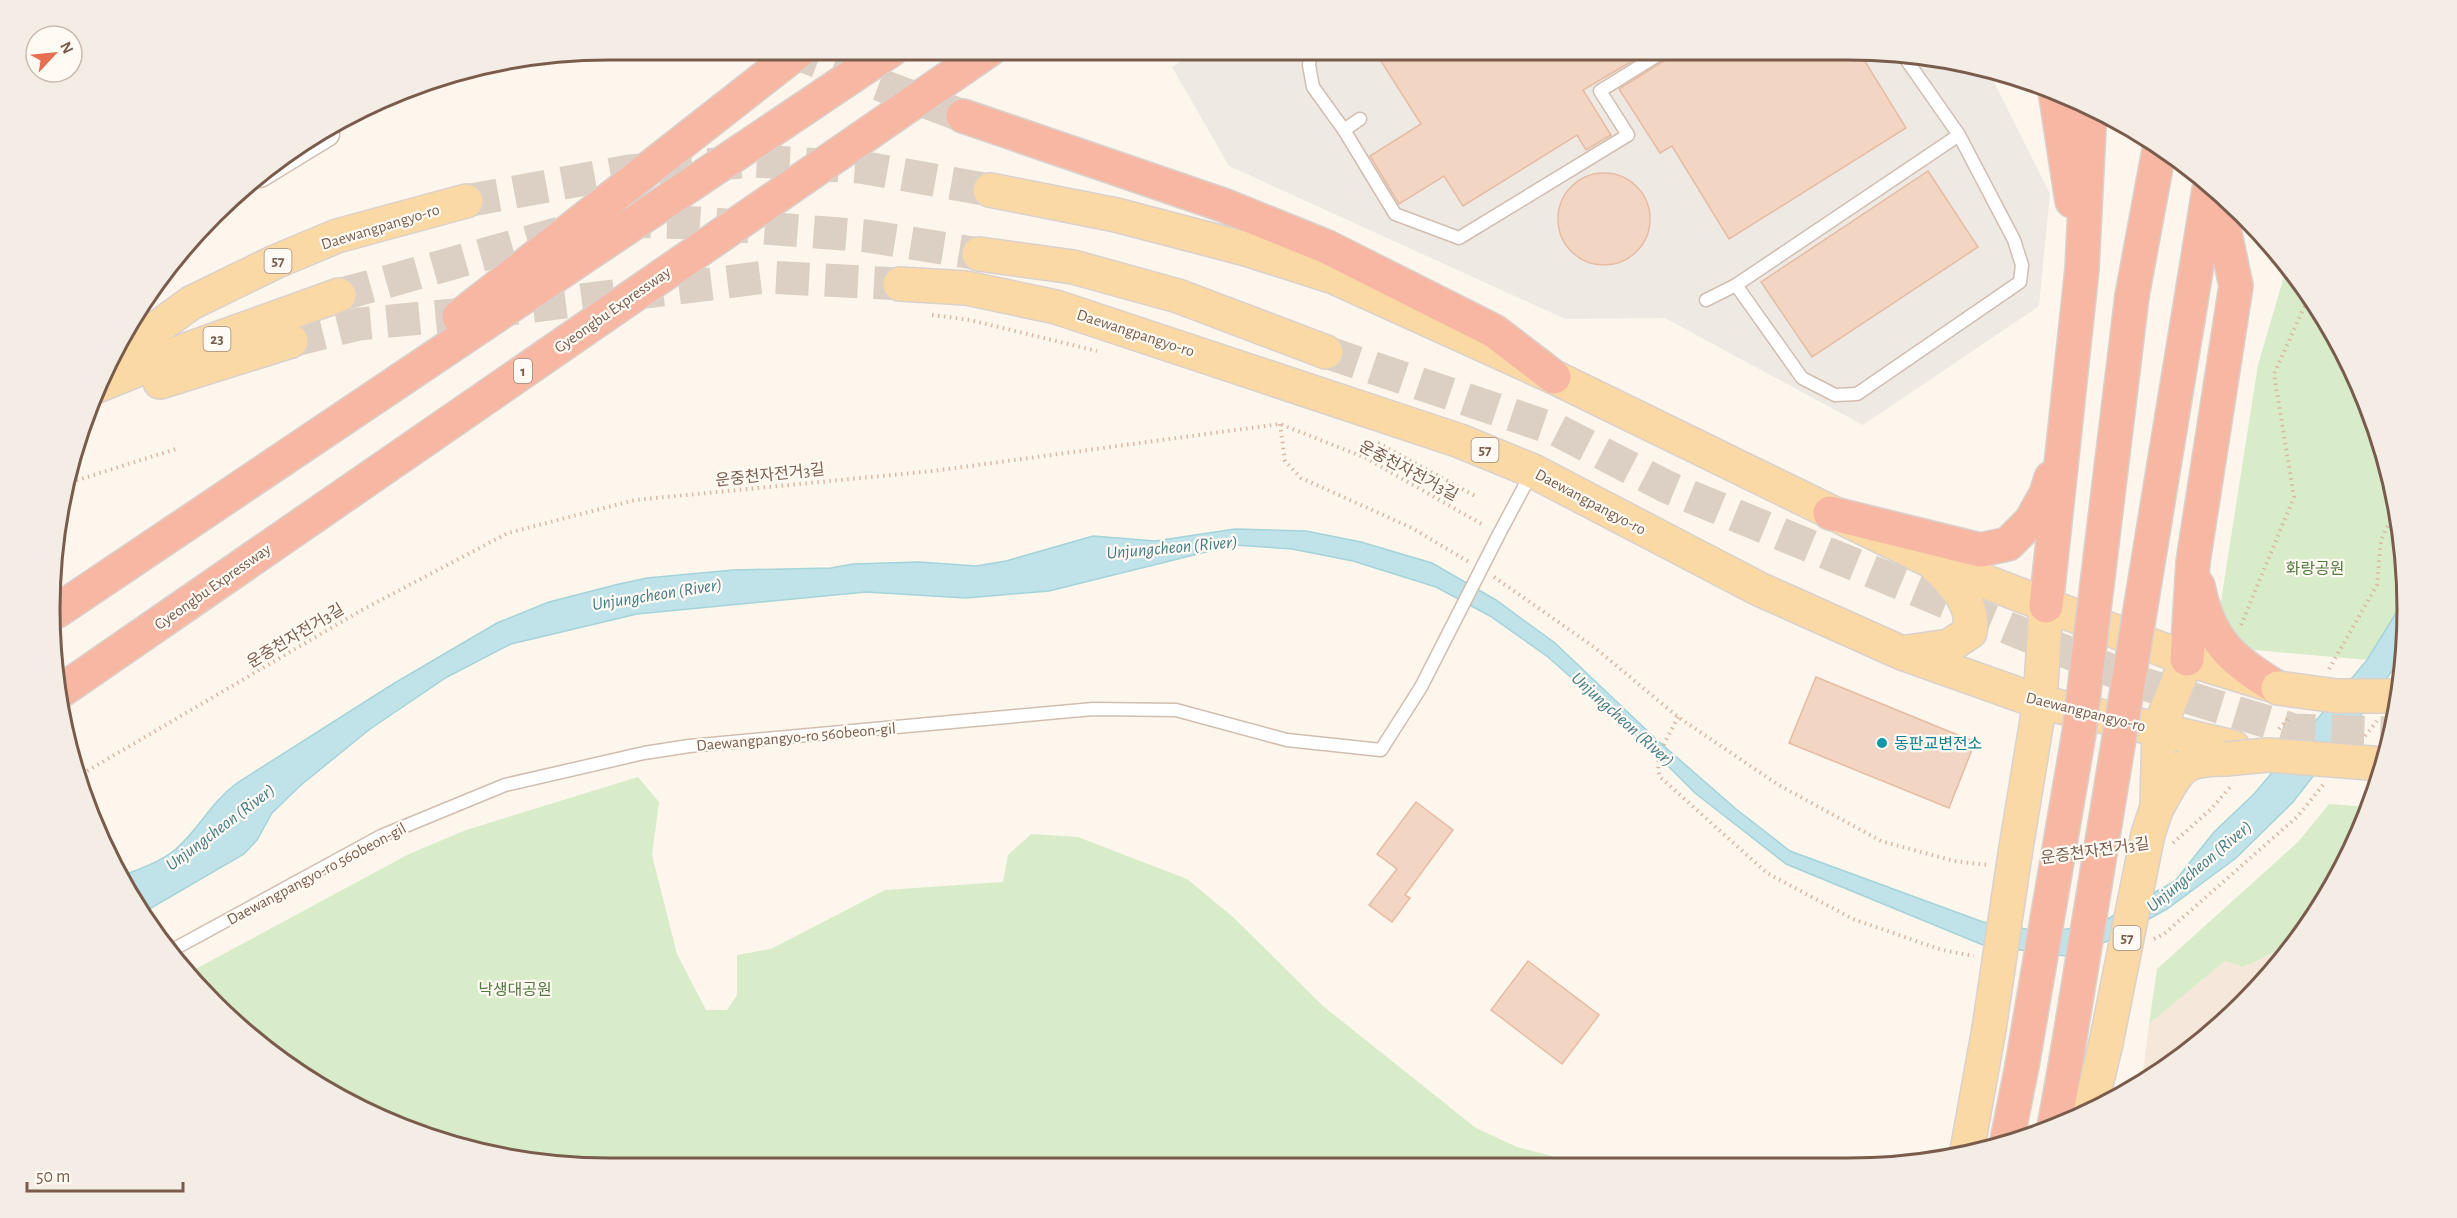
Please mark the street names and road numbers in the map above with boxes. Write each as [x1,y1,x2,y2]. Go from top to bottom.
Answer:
street label: Daewangpangyo-ro [319,201,442,254]
road number: 57 [264,249,292,273]
street label: Gyeongbu Expressway [552,264,674,357]
street label: Daewangpangyo-ro [1075,306,1197,361]
road number: 23 [204,327,230,351]
road number: 1 [514,359,532,383]
street label: 운중천자전거3길 [1356,437,1461,504]
road number: 57 [1472,438,1498,462]
street label: 운중천자전거3길 [715,460,825,489]
street label: Daewangpangyo-ro [1532,466,1649,539]
street label: Gyeongbu Expressway [152,541,274,634]
street label: 운중천자전거3길 [244,600,347,671]
street label: Daewangpangyo-ro [2024,689,2147,736]
street label: Daewangpangyo-ro 560beon-gil [696,720,897,755]
street label: Daewangpangyo-ro 560beon-gil [224,820,409,929]
street label: 운중천자전거3길 [2040,834,2151,867]
road number: 57 [2114,926,2140,950]

